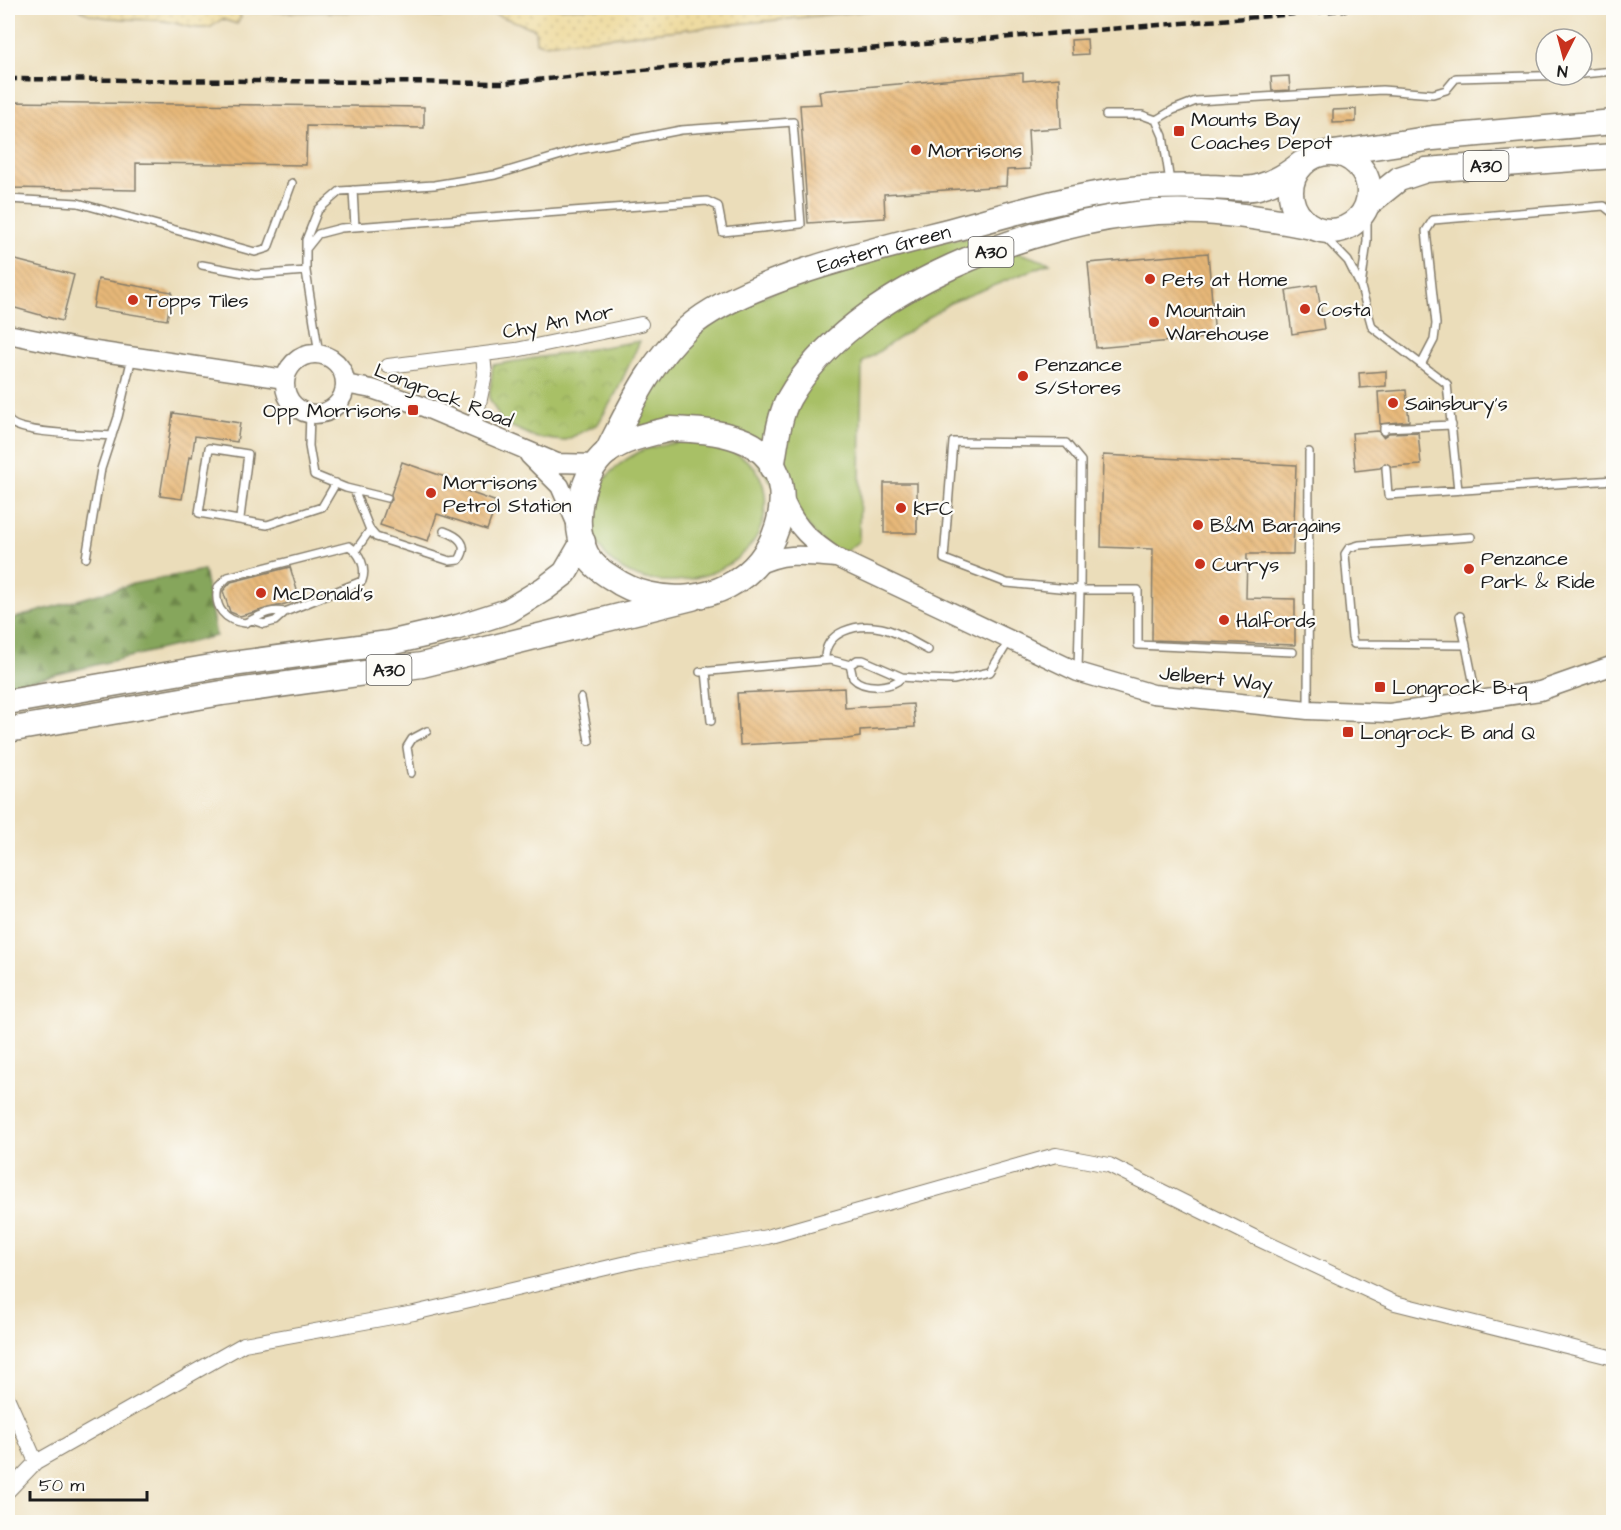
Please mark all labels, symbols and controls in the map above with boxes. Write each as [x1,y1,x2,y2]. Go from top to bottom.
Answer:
north arrow [1534,27,1594,87]
text: N [1556,59,1569,82]
place label: Mounts Bay Coaches Depot [1191,106,1332,157]
marker: Mounts Bay Coaches Depot [1172,124,1186,138]
place label: Morrisons [928,137,1022,165]
marker: Morrisons [909,143,923,157]
road number: A30 [1464,151,1508,181]
street label: Eastern Green [814,218,954,281]
road number: A30 [968,237,1014,267]
place label: Pets at Home [1162,266,1288,294]
marker: Pets at Home [1143,272,1157,286]
place label: Topps Tiles [145,287,249,315]
marker: Topps Tiles [126,293,140,307]
place label: Costa [1317,296,1371,324]
street label: Chy An Mor [500,297,616,347]
place label: Mountain Warehouse [1166,297,1269,348]
marker: Costa [1298,302,1312,316]
marker: Mountain Warehouse [1147,315,1161,329]
place label: Penzance S/Stores [1035,351,1122,402]
street label: Longrock Road [370,357,517,436]
marker: Penzance S/Stores [1016,369,1030,383]
place label: Sainsbury's [1405,390,1508,419]
marker: Sainsbury's [1386,396,1400,410]
place label: Opp Morrisons [263,397,401,425]
marker: Opp Morrisons [406,403,420,417]
place label: Morrisons Petrol Station [443,469,572,520]
marker: Morrisons Petrol Station [424,486,438,500]
place label: KFC [913,495,953,523]
marker: KFC [894,501,908,515]
place label: B&M Bargains [1210,512,1341,541]
marker: B&M Bargains [1191,518,1205,532]
place label: Penzance Park & Ride [1481,545,1595,596]
place label: Currys [1212,551,1279,580]
marker: Currys [1193,557,1207,571]
marker: Penzance Park & Ride [1462,562,1476,576]
place label: McDonald's [273,580,373,608]
marker: McDonald's [254,586,268,600]
place label: Halfords [1236,607,1316,635]
marker: Halfords [1217,613,1231,627]
road number: A30 [366,655,412,685]
street label: Jelbert Way [1158,659,1274,700]
place label: Longrock B+q [1392,674,1528,703]
marker: Longrock B+q [1373,680,1387,694]
place label: Longrock B and Q [1360,719,1536,748]
marker: Longrock B and Q [1341,725,1355,739]
scale bar [30,1464,147,1502]
text: 50 m [39,1473,84,1498]

